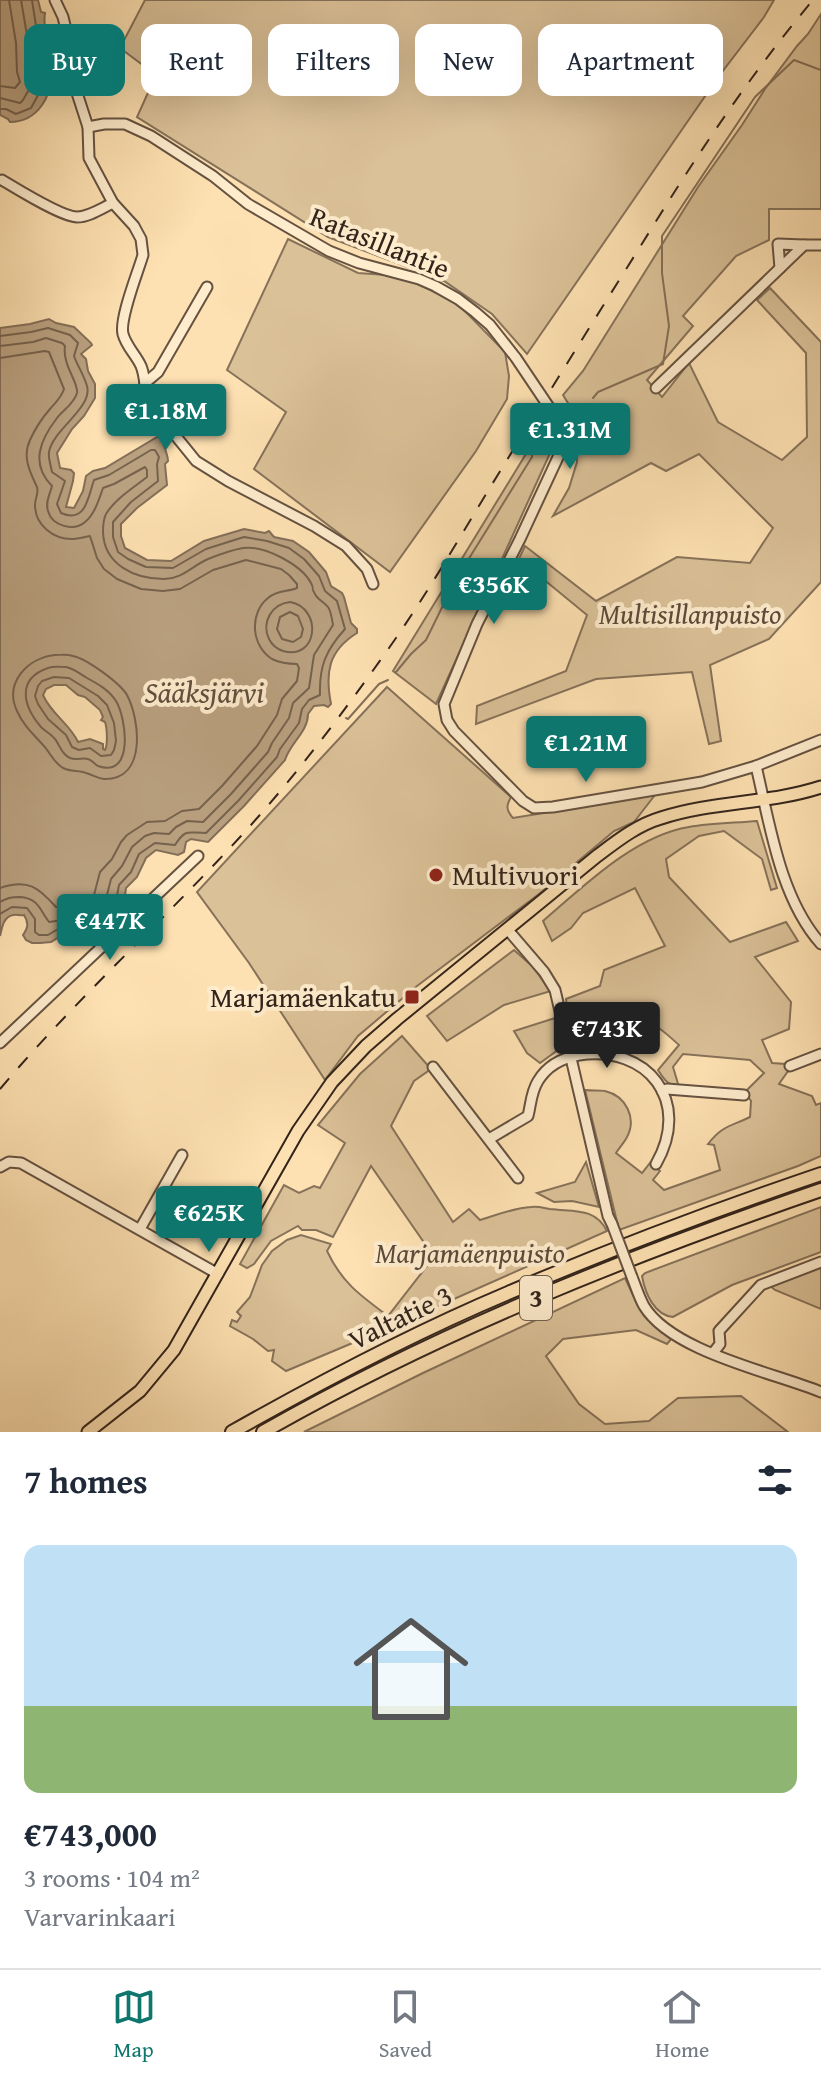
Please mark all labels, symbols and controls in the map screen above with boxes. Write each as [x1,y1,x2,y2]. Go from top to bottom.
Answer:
chip: Buy [24,24,125,96]
chip: Rent [141,24,252,96]
chip: Filters [268,24,399,96]
chip: New [415,24,522,96]
chip: Apartment [538,24,723,96]
street label: Ratasillantie [304,195,456,288]
pin: €1.18M [101,384,231,452]
text: €1.18M [124,390,208,429]
pin: €1.31M [505,403,635,471]
text: €1.31M [528,409,612,448]
pin: €356K [438,558,550,626]
text: €356K [459,564,529,603]
park label: Multisillanpuisto [599,593,781,634]
water label: Sääksjärvi [144,670,264,714]
pin: €1.21M [521,716,651,784]
text: €1.21M [544,722,628,761]
place label: Multivuori [452,854,579,895]
marker: Multivuori [427,866,445,884]
pin: €447K [54,894,166,962]
text: €447K [75,900,145,939]
place label: Marjamäenkatu [210,976,396,1017]
marker: Marjamäenkatu [403,988,421,1006]
pin: €743K [551,1002,663,1070]
text: €743K [572,1008,642,1047]
pin: €625K [153,1186,265,1254]
text: €625K [174,1192,244,1231]
park label: Marjamäenpuisto [375,1232,565,1273]
street label: Valtatie 3 [341,1274,459,1359]
road number: 3 [520,1276,552,1320]
text: 7 homes [24,1456,148,1505]
icon: filters [753,1458,797,1502]
icon: home [339,1597,483,1741]
text: €743,000 [24,1809,157,1858]
text: 3 rooms · 104 m² [24,1858,200,1897]
text: Varvarinkaari [24,1897,176,1936]
tab: Map [112,1985,156,2065]
tab: Saved [379,1985,432,2065]
tab: Home [655,1985,709,2065]

